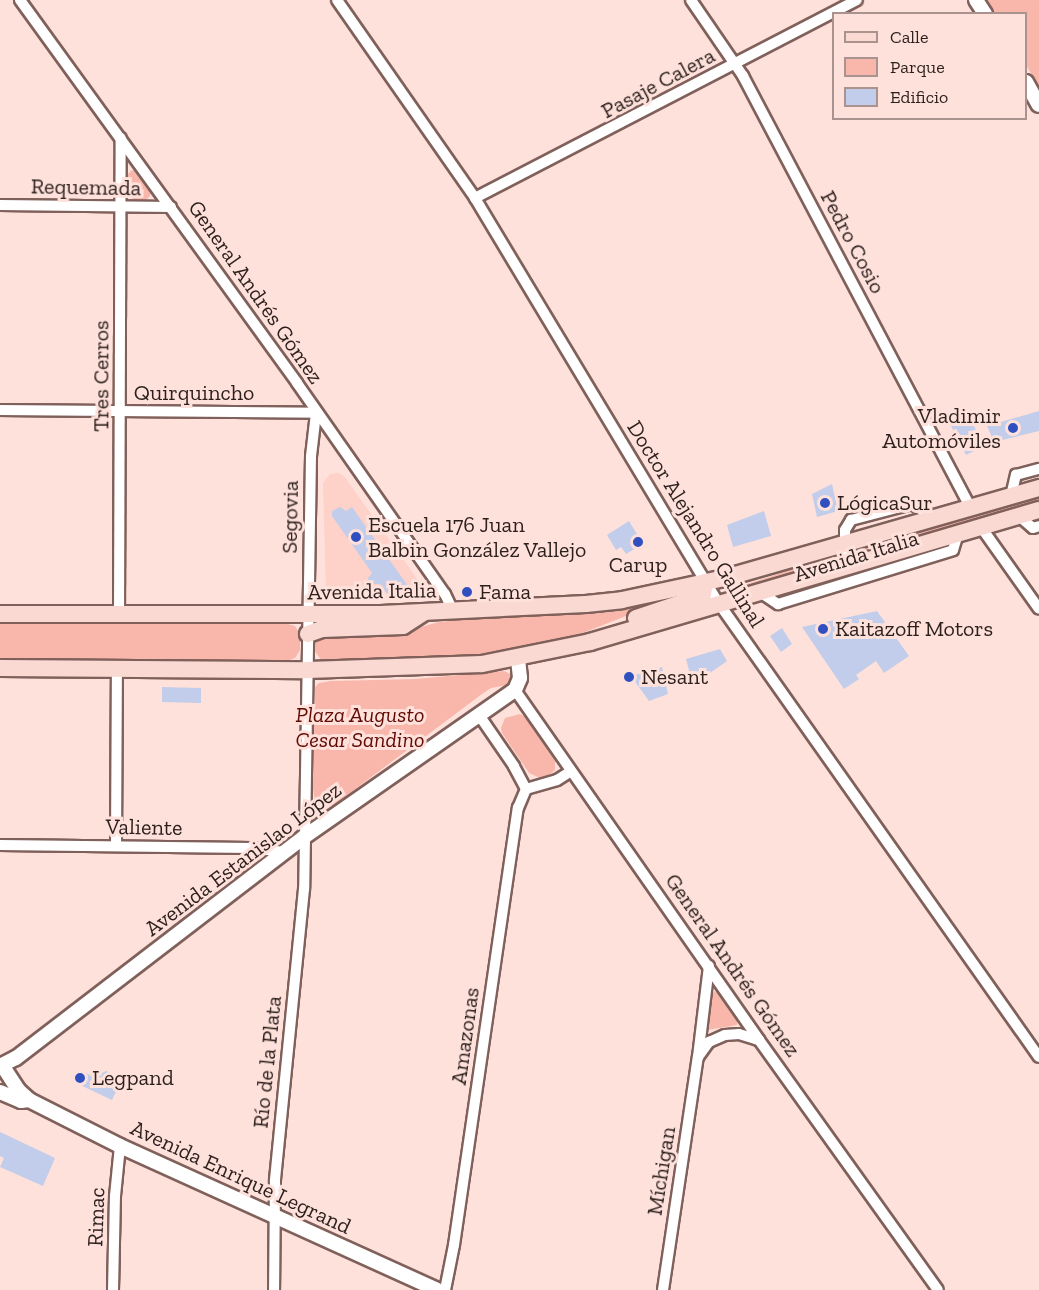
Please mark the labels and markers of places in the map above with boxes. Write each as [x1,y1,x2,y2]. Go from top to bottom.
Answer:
place label: Vladimir Automóviles [882,402,1001,454]
marker: Vladimir Automóviles [1006,421,1020,435]
place label: LógicaSur [837,490,933,516]
marker: LógicaSur [818,496,832,510]
place label: Escuela 176 Juan Balbin González Vallejo [368,511,587,562]
marker: Escuela 176 Juan Balbin González Vallejo [349,530,363,544]
marker: Carup [631,535,645,549]
place label: Carup [609,552,667,578]
place label: Fama [479,579,531,605]
marker: Fama [460,585,474,599]
place label: Kaitazoff Motors [835,616,993,642]
marker: Kaitazoff Motors [816,622,830,636]
place label: Nesant [641,664,708,690]
marker: Nesant [622,670,636,684]
place label: Legpand [92,1065,174,1091]
marker: Legpand [73,1071,87,1085]

